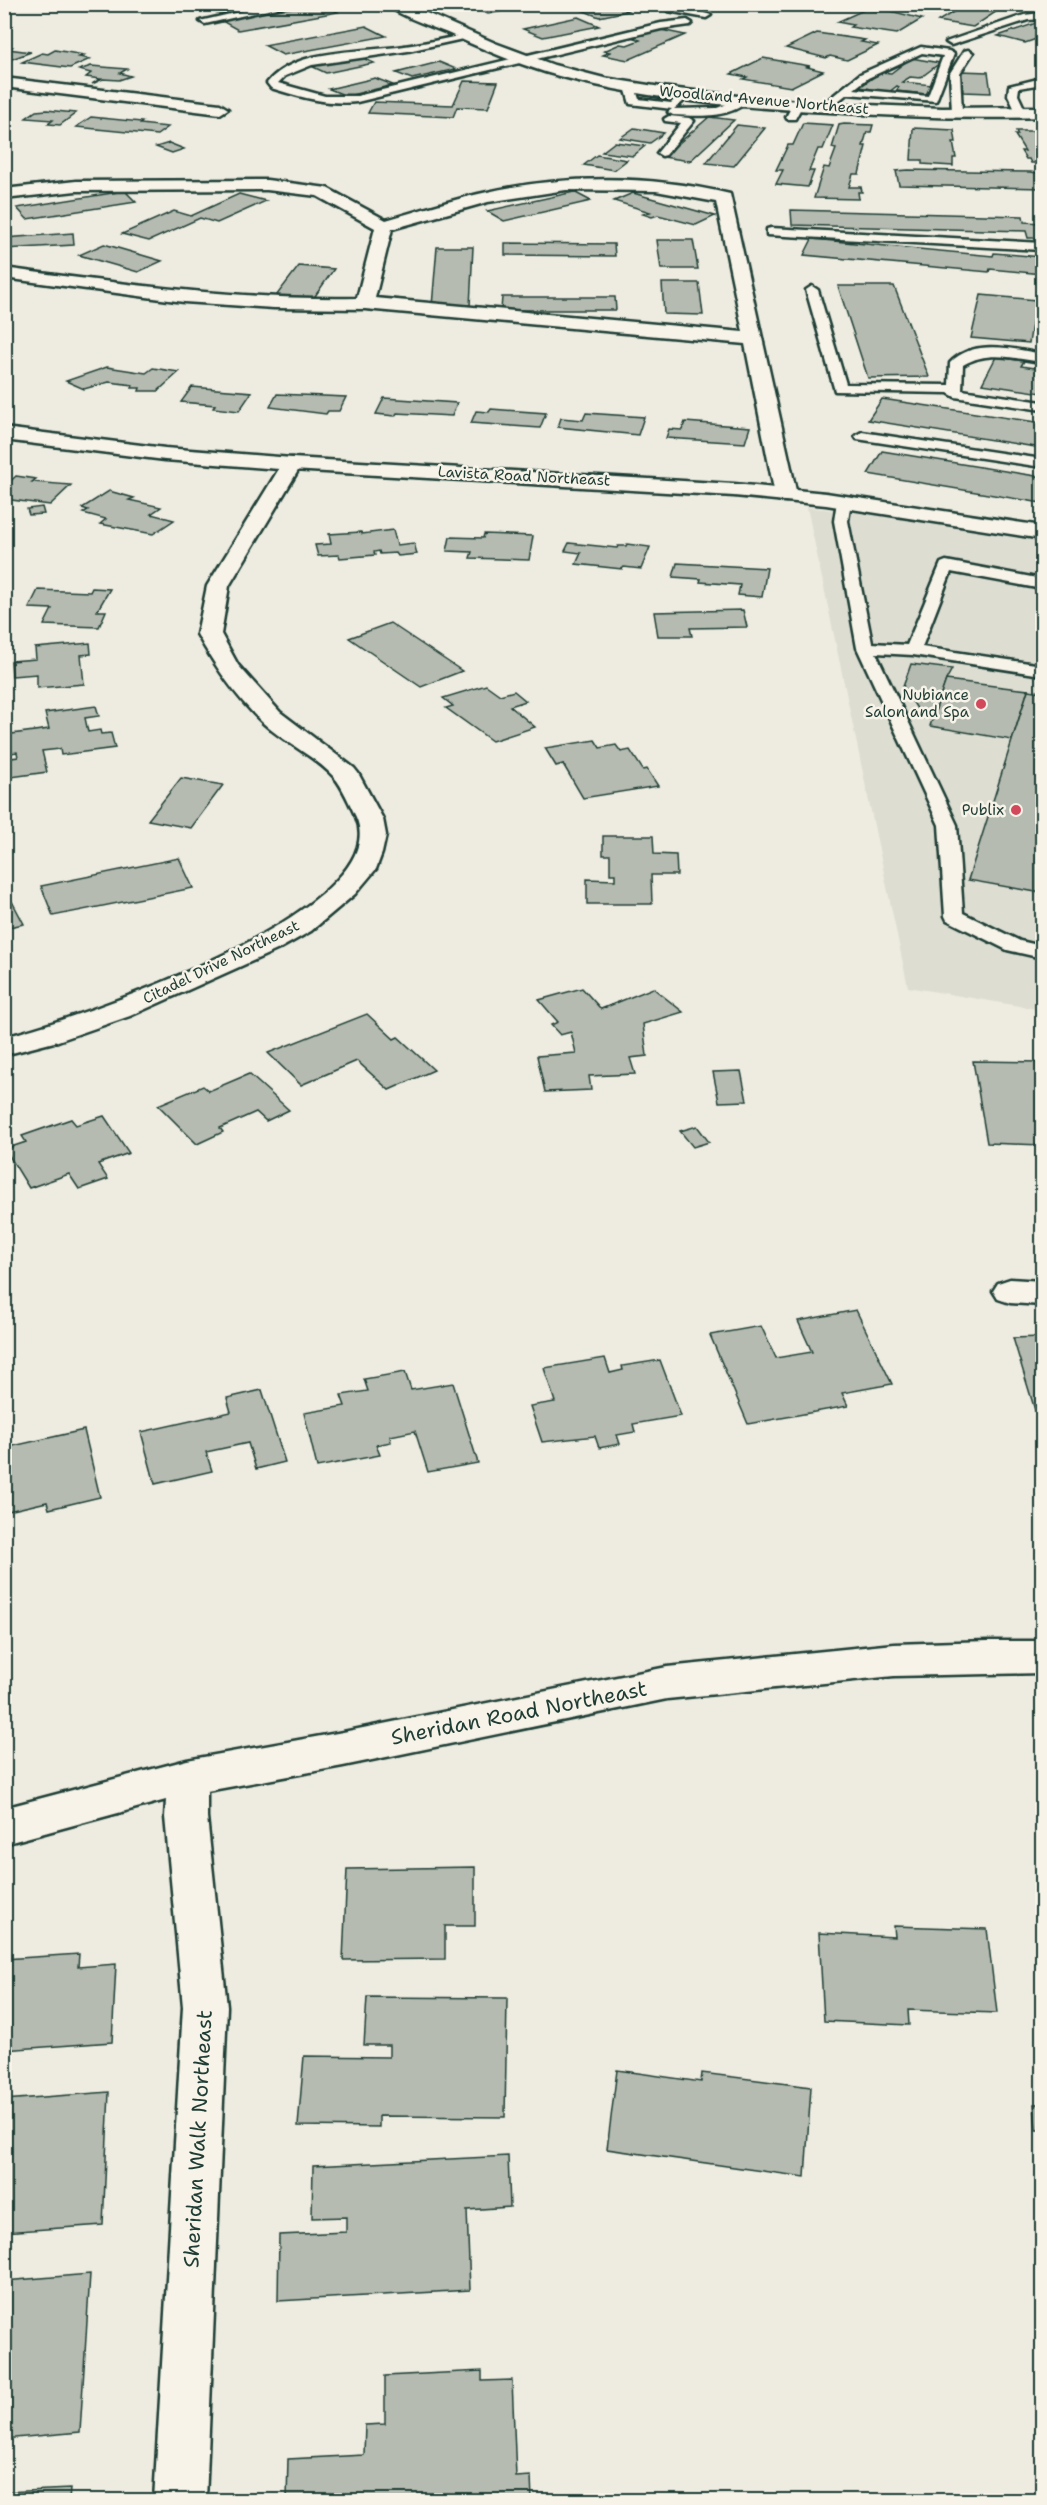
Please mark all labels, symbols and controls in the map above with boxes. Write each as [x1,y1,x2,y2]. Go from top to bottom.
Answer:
street label: Woodland Avenue Northeast [658,81,870,119]
street label: Lavista Road Northeast [437,461,611,491]
place label: Nubiance Salon and Spa [865,685,970,722]
marker: Nubiance Salon and Spa [974,697,988,711]
place label: Publix [962,800,1004,820]
marker: Publix [1009,803,1023,817]
street label: Citadel Drive Northeast [140,915,302,1009]
street label: Sheridan Road Northeast [389,1674,649,1752]
street label: Sheridan Walk Northeast [177,2009,219,2269]

